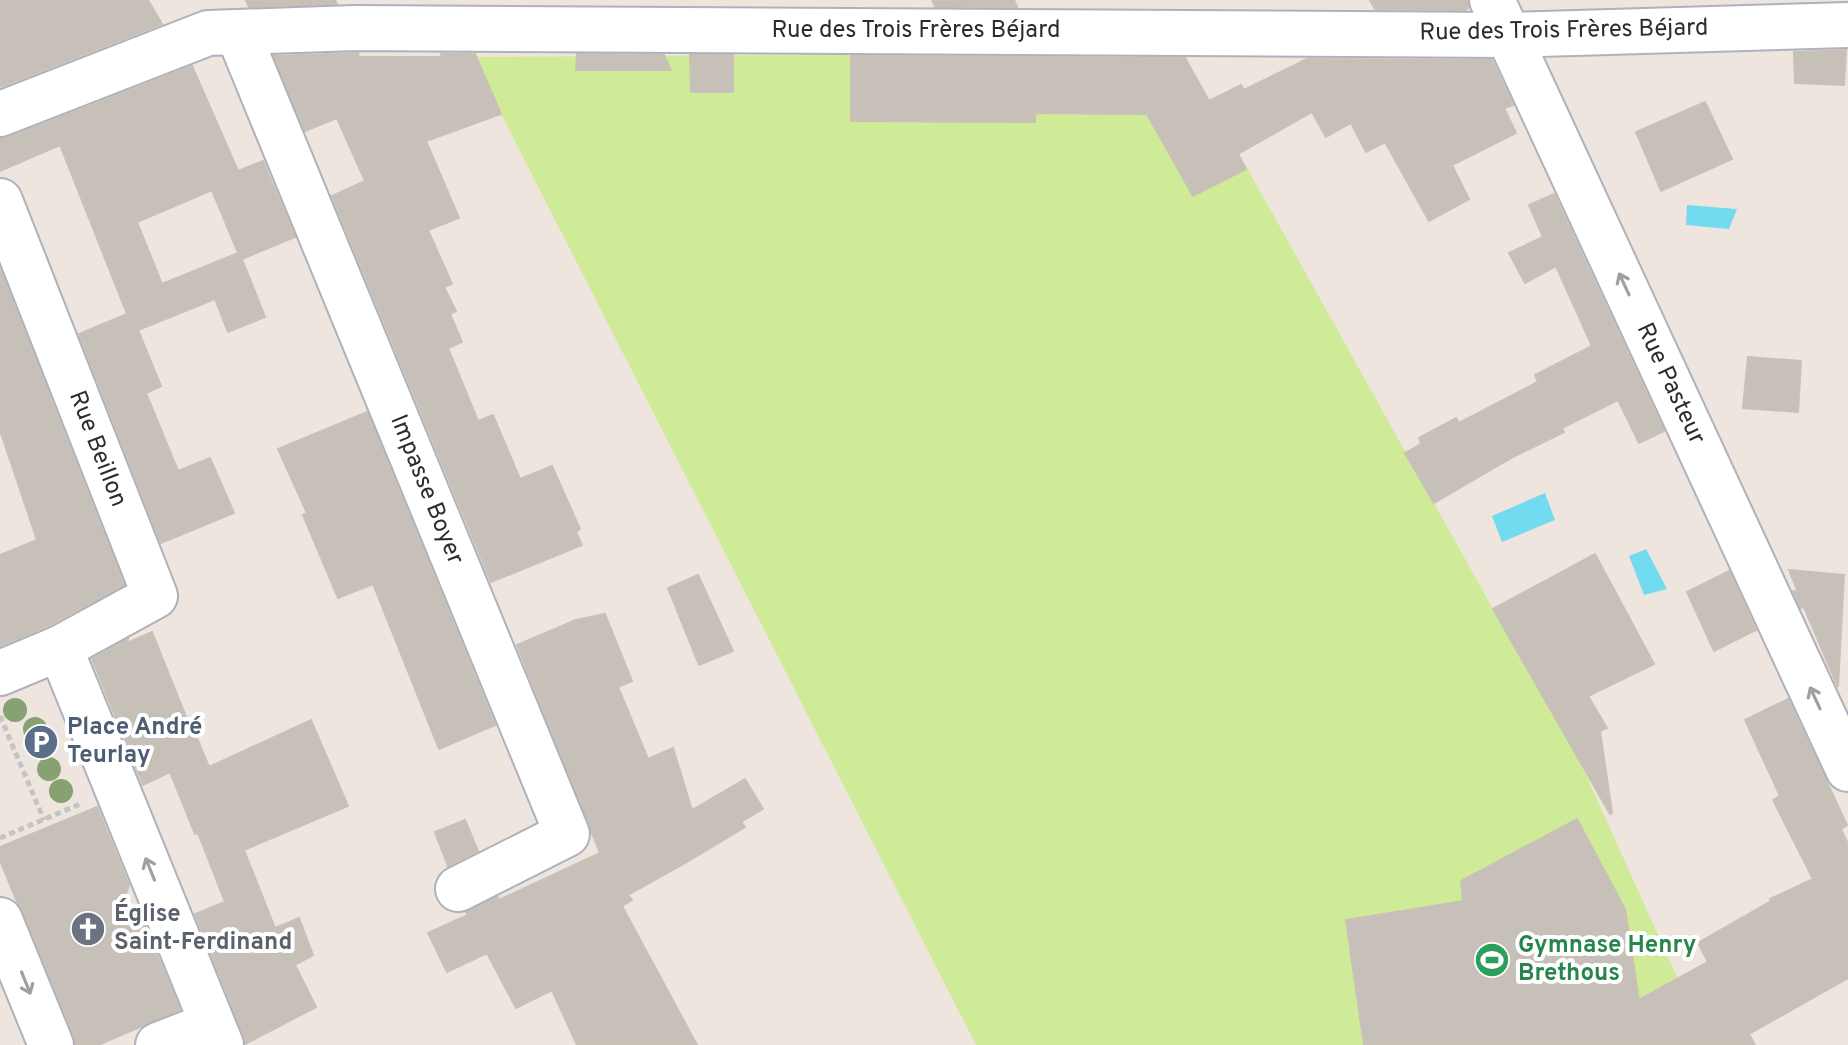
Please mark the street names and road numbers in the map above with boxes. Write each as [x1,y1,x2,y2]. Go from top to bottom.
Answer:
street label: Rue des Trois Frères Béjard [1419,13,1709,49]
street label: Rue des Trois Frères Béjard [771,16,1061,46]
street label: Rue Pasteur [1629,318,1711,450]
street label: Rue Beillon [61,387,133,511]
street label: Impasse Boyer [382,411,470,569]

